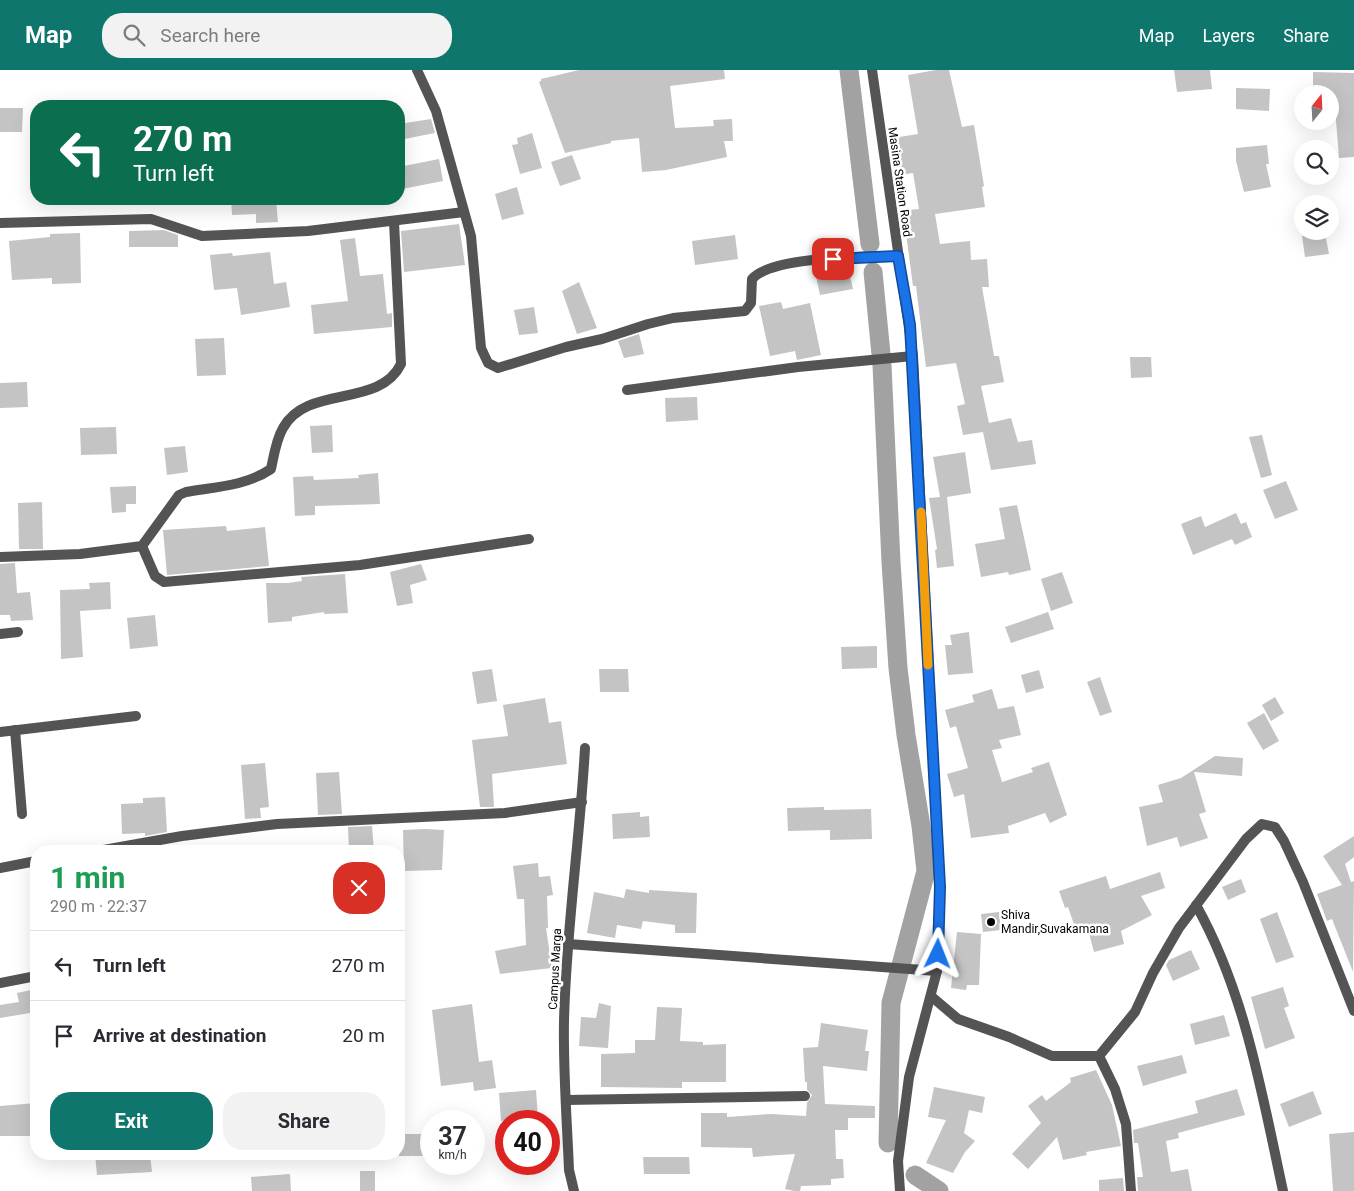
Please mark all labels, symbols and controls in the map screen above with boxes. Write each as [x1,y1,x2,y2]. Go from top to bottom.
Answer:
search box [102,13,452,58]
text: Map [25,21,72,49]
icon: search [120,21,148,49]
text: Search here [160,24,260,47]
text: Map [1139,25,1174,46]
text: Layers [1202,25,1255,46]
text: Share [1283,25,1329,46]
north arrow [1294,85,1339,130]
map controls [1294,85,1339,240]
text: 270 m [133,119,232,160]
icon: left [50,120,115,185]
street label: Masina Station Road [885,126,915,238]
button: search [1294,140,1339,185]
text: Turn left [133,161,214,186]
button: layers [1294,195,1339,240]
pin [812,238,854,280]
icon: arrive [819,245,847,273]
text: 1 min [50,860,125,895]
button: close [333,862,385,914]
text: 290 m · 22:37 [50,897,147,916]
place label: Shiva Mandir,Suvakamana [1001,908,1109,936]
marker: Shiva Mandir,Suvakamana [985,916,997,928]
position arrow [911,927,963,979]
street label: Campus Marga [546,928,564,1010]
icon: left [50,952,78,980]
text: Turn left [93,954,166,977]
text: 270 m [332,954,385,977]
icon: arrive [50,1022,78,1050]
text: Arrive at destination [93,1024,266,1047]
text: 20 m [342,1024,385,1047]
button: Exit [50,1092,213,1150]
button: Share [223,1092,385,1150]
speed limit sign: 40 [495,1110,560,1175]
text: 37 [438,1122,467,1151]
text: km/h [438,1148,467,1162]

